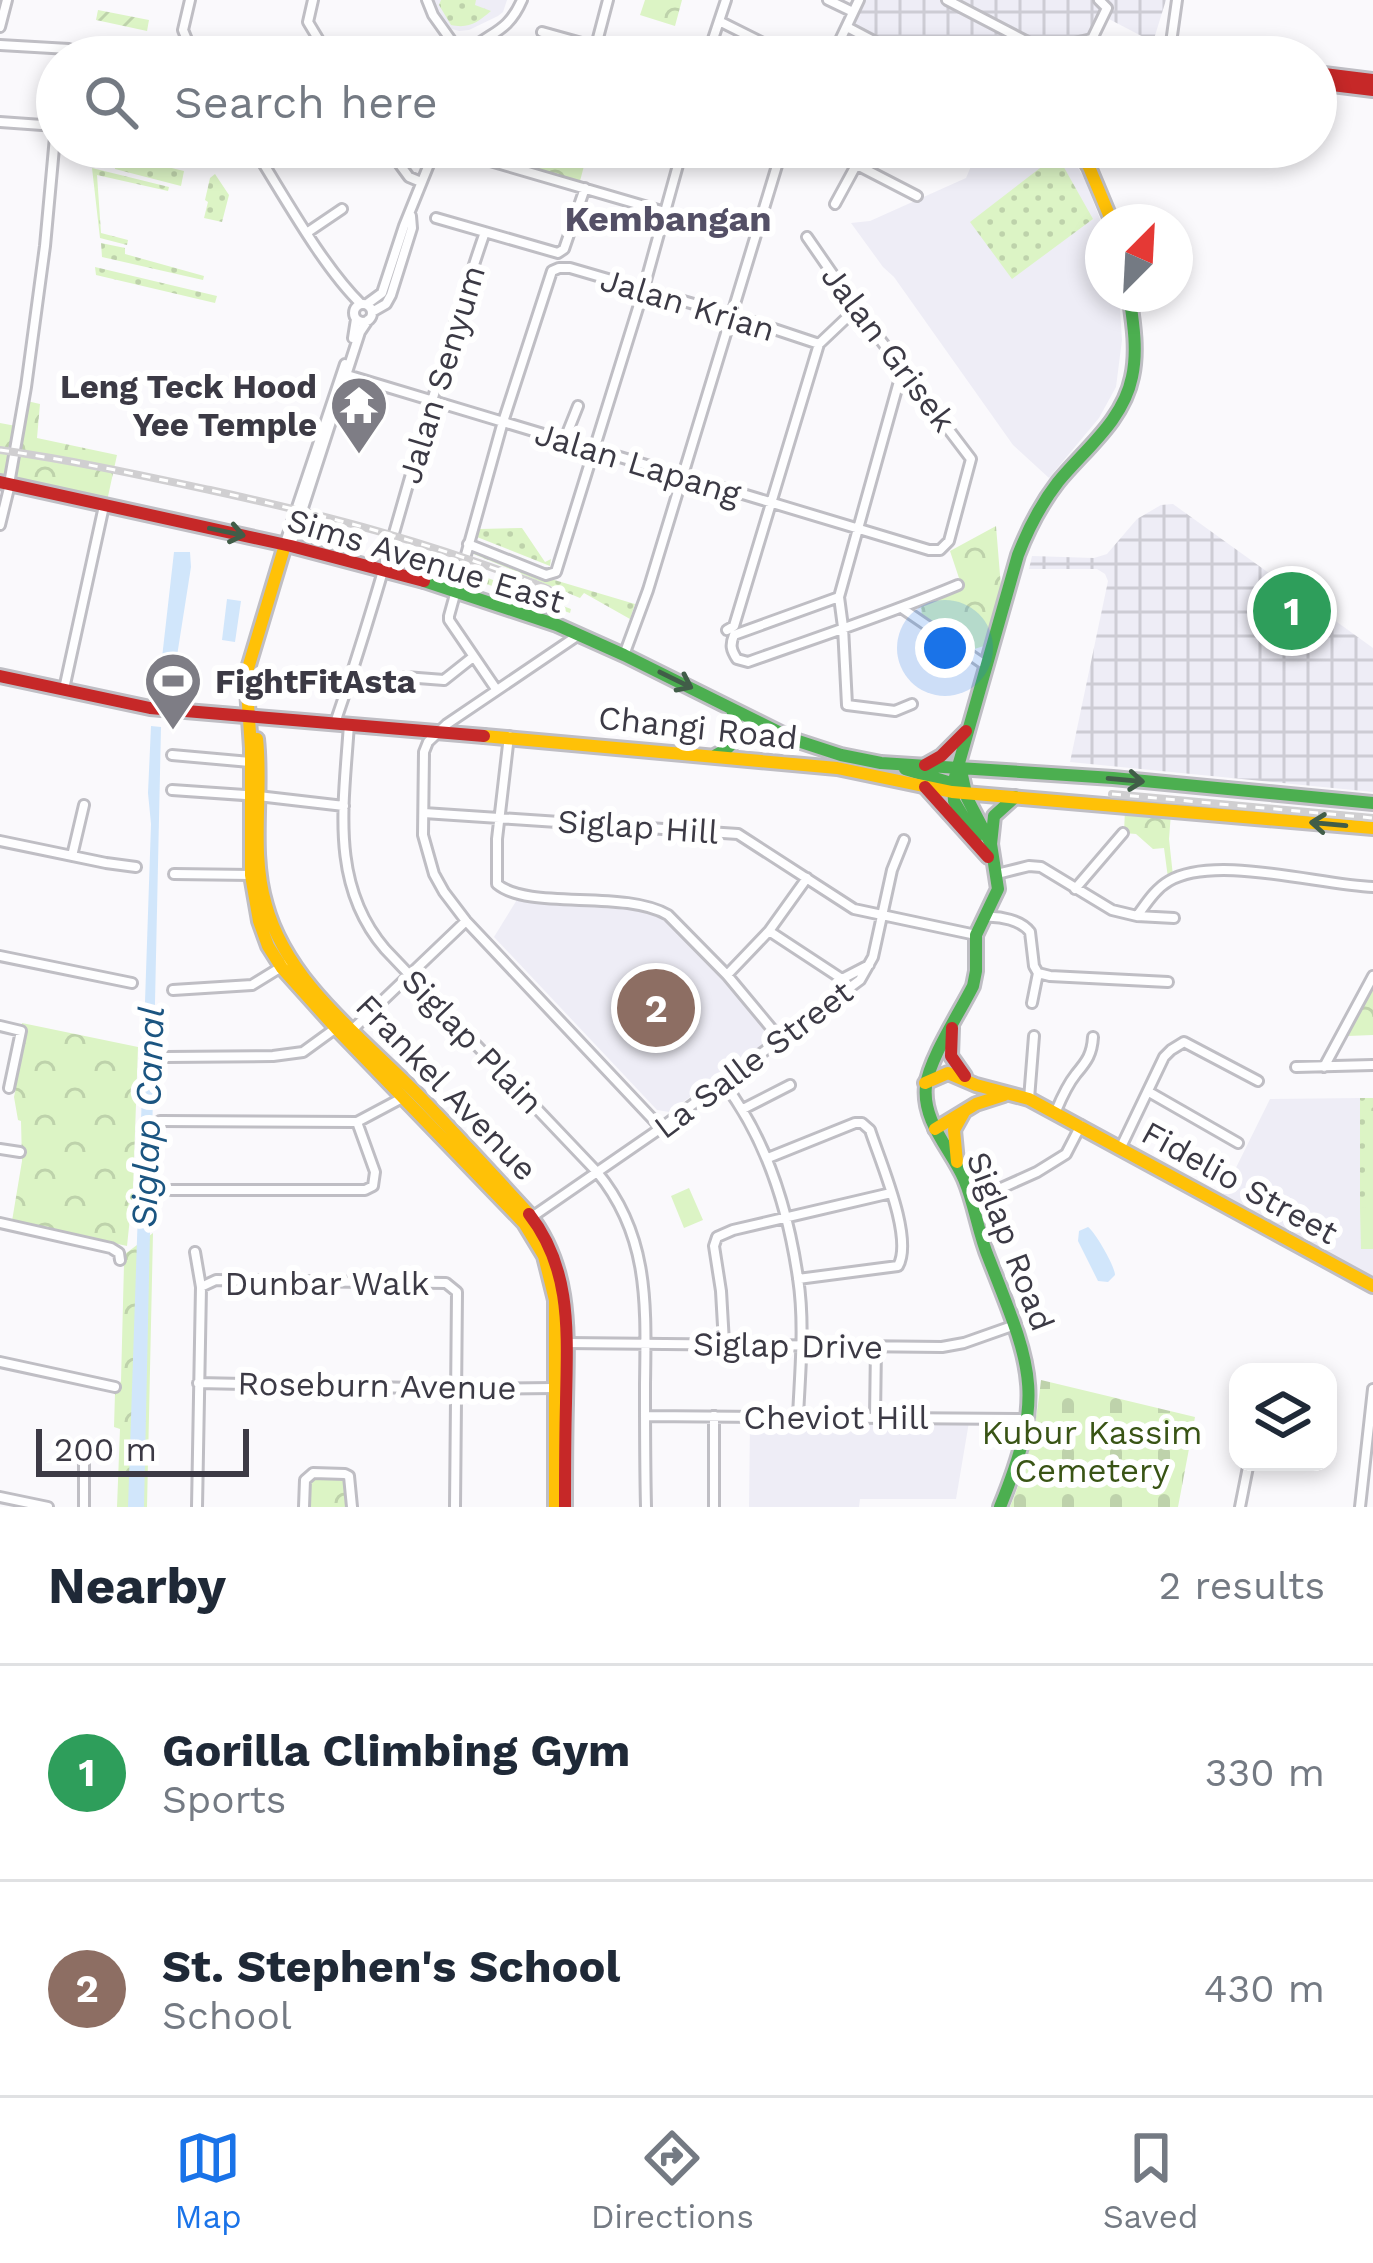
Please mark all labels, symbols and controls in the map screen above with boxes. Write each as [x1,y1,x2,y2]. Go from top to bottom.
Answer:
search box [36,36,1337,168]
icon: search [78,69,144,135]
text: Search here [174,76,438,129]
district label: Kembangan [564,198,772,240]
north arrow [1085,204,1193,312]
street label: Jalan Grisek [813,257,964,439]
street label: Jalan Krian [596,259,780,349]
street label: Jalan Senyum [390,260,493,488]
place label: Leng Teck Hood Yee Temple [60,367,317,444]
temple icon: Leng Teck Hood Yee Temple [328,374,390,456]
street label: Jalan Lapang [530,414,746,513]
street label: Sims Avenue East [283,500,569,621]
one-way arrow [208,522,246,545]
pin: 1 [1253,566,1331,656]
your location [915,618,975,678]
sports icon: FightFitAsta [142,650,204,732]
place label: FightFitAsta [215,662,416,701]
one-way arrow [657,670,693,692]
street label: Changi Road [596,698,800,757]
one-way arrow [1106,768,1145,791]
street label: Siglap Hill [556,801,720,852]
one-way arrow [1309,812,1348,835]
street label: Siglap Plain [394,961,551,1122]
pin: 2 [617,963,695,1053]
street label: La Salle Street [646,972,860,1147]
street label: Frankel Avenue [348,986,545,1189]
water label: Siglap Canal [123,1005,173,1229]
street label: Fidelio Street [1135,1113,1345,1252]
street label: Siglap Road [959,1146,1063,1336]
street label: Dunbar Walk [225,1264,430,1303]
street label: Siglap Drive [693,1324,883,1367]
map controls [1229,1363,1337,1471]
button: layers [1229,1363,1337,1471]
street label: Roseburn Avenue [237,1364,517,1407]
street label: Cheviot Hill [743,1398,929,1437]
park label: Kubur Kassim Cemetery [981,1413,1203,1490]
scale bar [36,1423,249,1476]
text: 200 m [54,1430,157,1469]
text: Nearby [48,1556,226,1615]
text: 2 results [1159,1563,1325,1608]
text: Gorilla Climbing Gym [162,1724,630,1777]
text: 1 [79,1750,95,1795]
text: 330 m [1205,1750,1325,1795]
text: Sports [162,1777,286,1822]
text: St. Stephen's School [162,1940,620,1993]
text: 2 [75,1966,99,2011]
text: 430 m [1204,1966,1325,2011]
text: School [162,1993,292,2038]
tab: Map [174,2125,242,2236]
tab: Directions [591,2125,754,2236]
tab: Saved [1103,2125,1199,2236]

